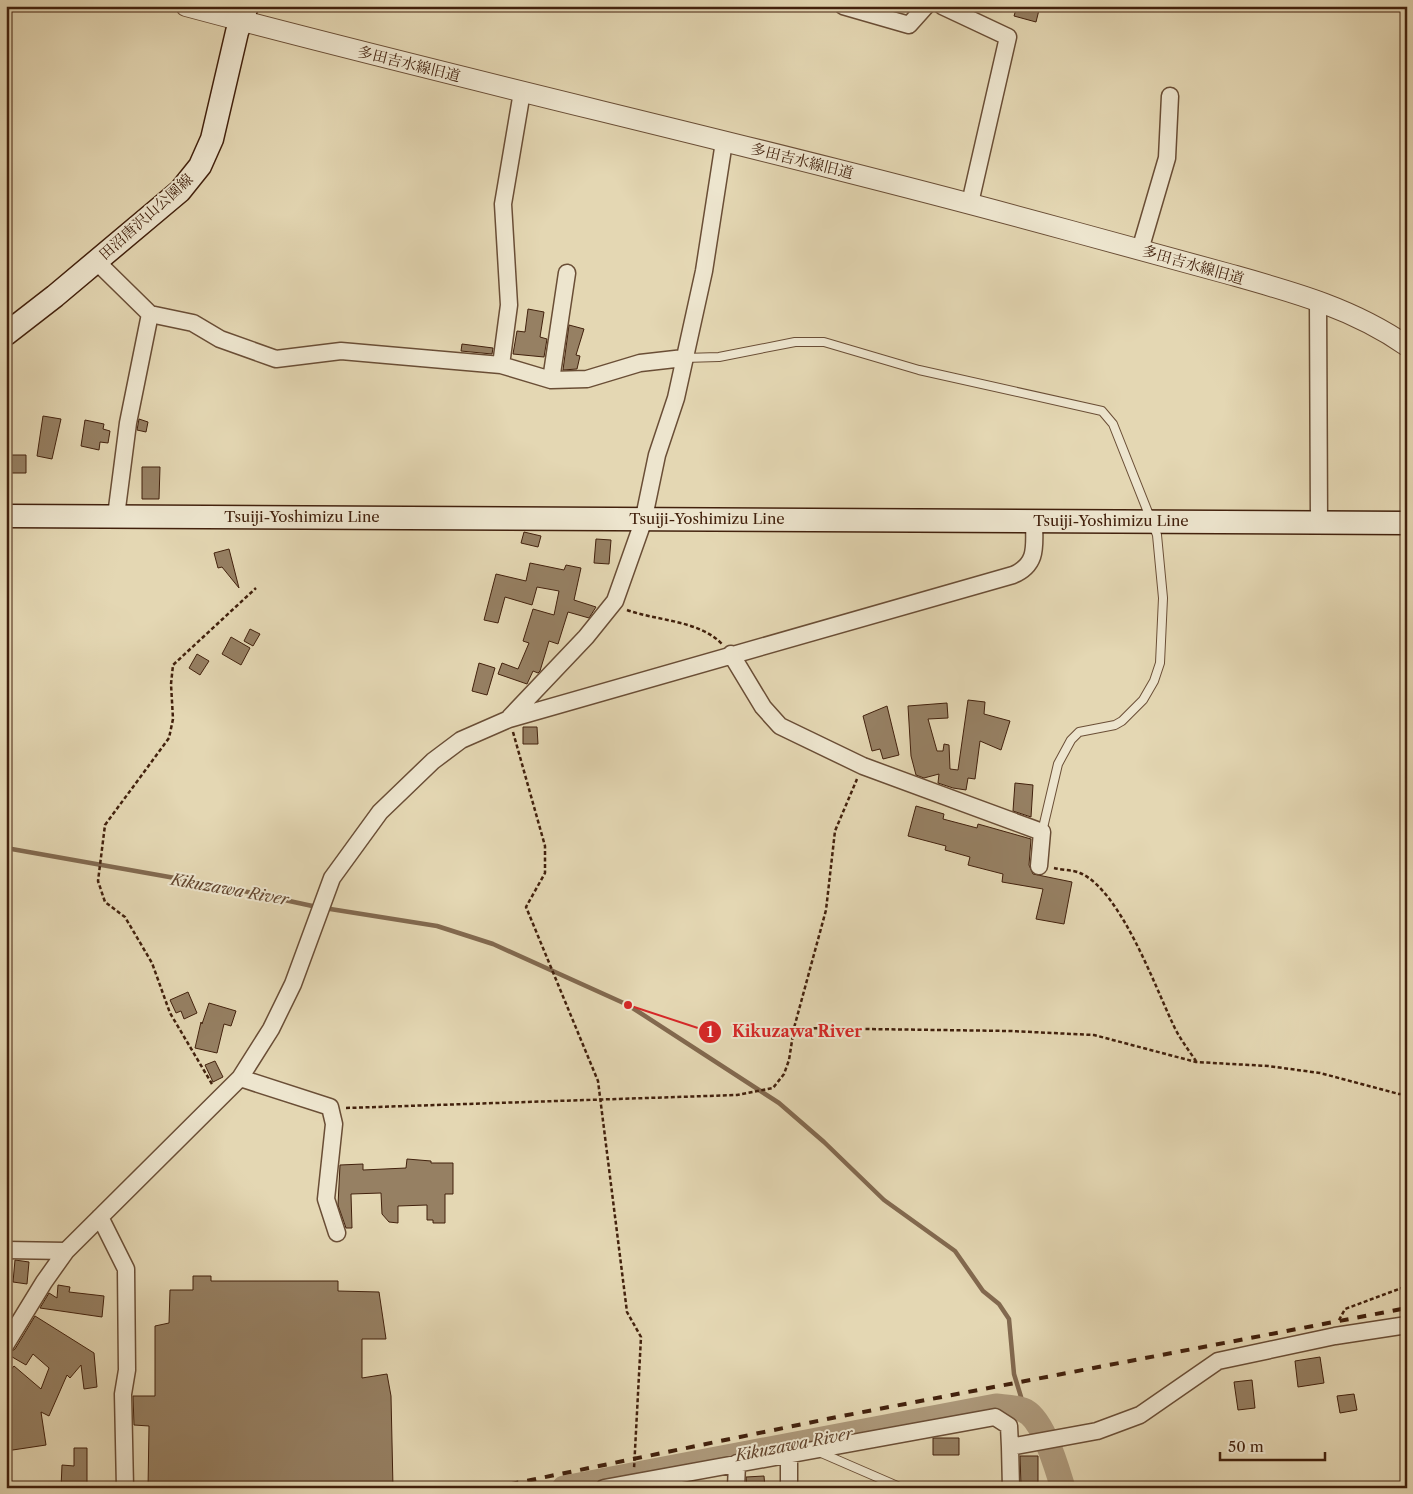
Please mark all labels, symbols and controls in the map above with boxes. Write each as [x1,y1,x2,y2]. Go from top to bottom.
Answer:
street label: 多田吉水線旧道 [356,42,462,85]
street label: 多田吉水線旧道 [749,139,855,182]
street label: 田沼唐沢山公園線 [95,169,197,264]
street label: 多田吉水線旧道 [1140,241,1246,288]
street label: Tsuiji-Yoshimizu Line [224,507,380,526]
street label: Tsuiji-Yoshimizu Line [629,509,785,528]
street label: Tsuiji-Yoshimizu Line [1033,511,1189,530]
water label: Kikuzawa River [168,868,292,909]
callout: Kikuzawa River [697,1016,873,1047]
text: Kikuzawa River [732,1021,862,1041]
text: 1 [707,1022,714,1041]
water label: Kikuzawa River [732,1423,856,1466]
scale bar [1220,1429,1326,1461]
text: 50 m [1228,1437,1264,1456]

